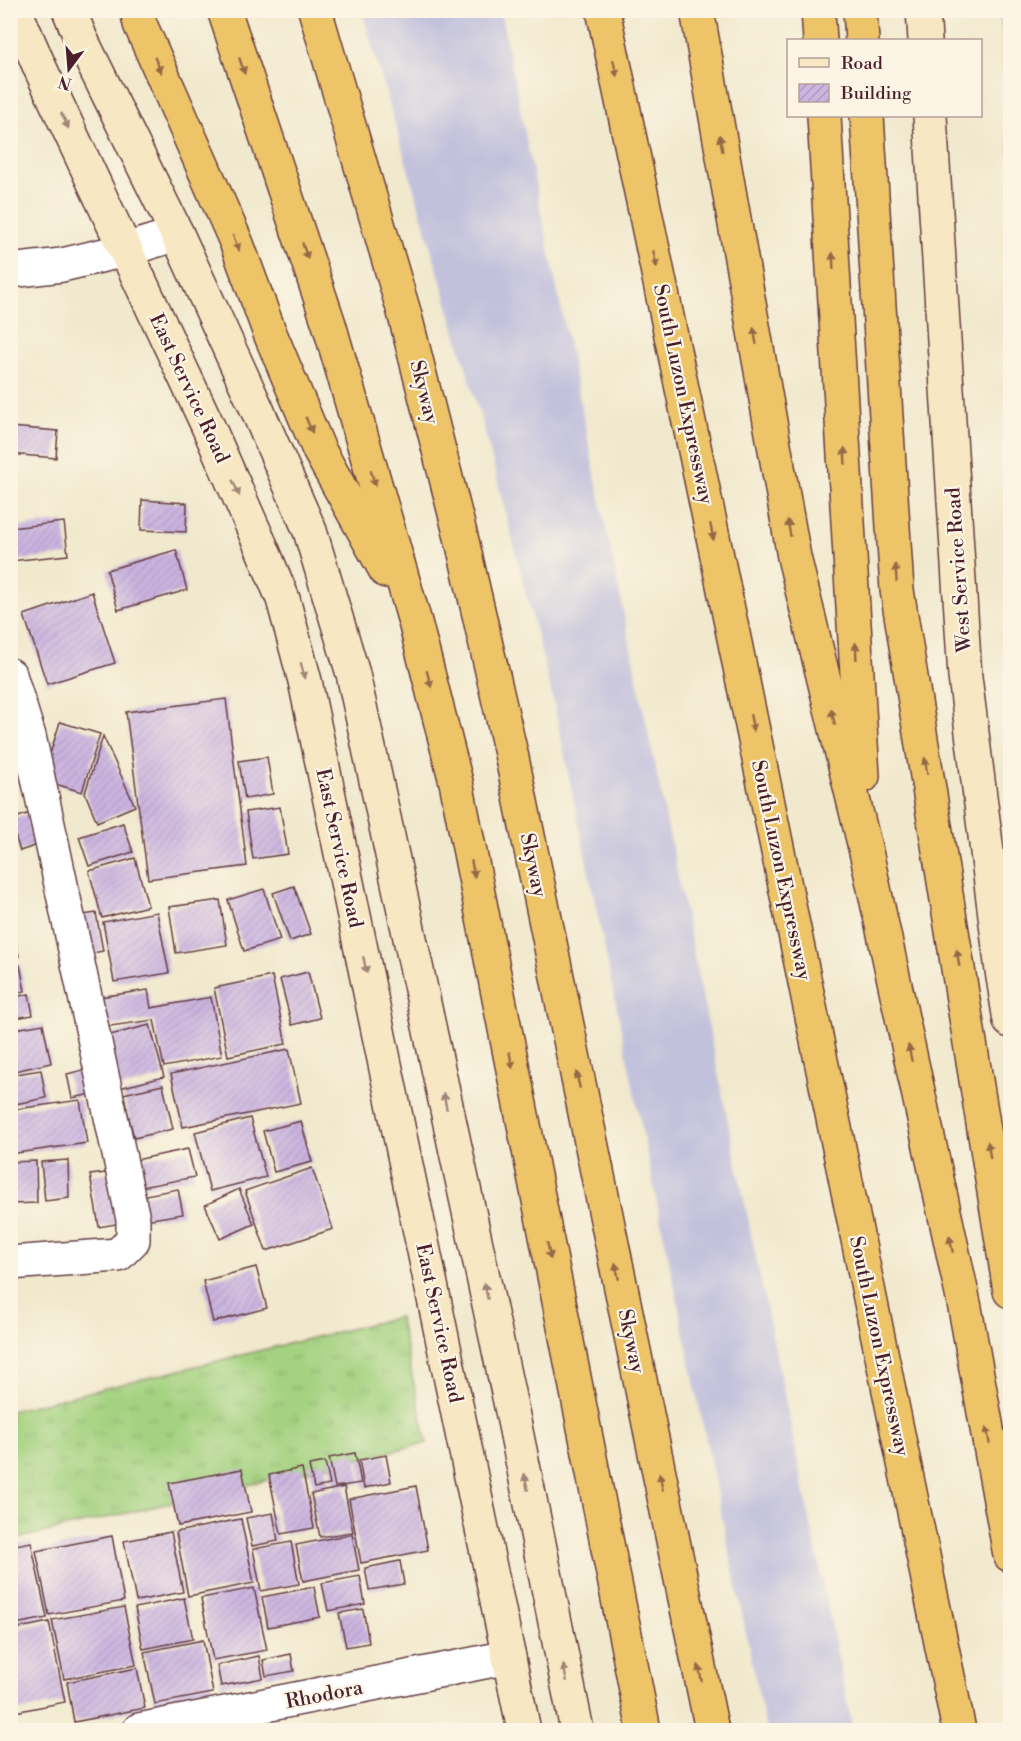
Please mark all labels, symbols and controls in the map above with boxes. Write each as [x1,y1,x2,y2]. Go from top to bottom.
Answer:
north arrow [39,39,99,99]
legend [787,39,982,117]
text: Road [841,52,884,75]
one-way arrow [154,56,163,73]
one-way arrow [238,57,248,75]
one-way arrow [611,58,620,77]
text: N [56,71,74,94]
text: Building [840,82,912,105]
one-way arrow [60,113,69,130]
one-way arrow [716,134,725,153]
one-way arrow [232,235,242,253]
one-way arrow [301,242,310,260]
one-way arrow [651,249,660,268]
one-way arrow [828,252,838,271]
street label: South Luzon Expressway [647,282,718,507]
street label: East Service Road [143,310,235,468]
one-way arrow [750,326,759,345]
street label: Skyway [404,358,444,427]
one-way arrow [304,416,313,433]
one-way arrow [840,446,849,465]
one-way arrow [369,469,378,487]
one-way arrow [231,480,241,498]
street label: West Service Road [941,486,978,654]
one-way arrow [784,518,793,537]
one-way arrow [708,522,717,541]
one-way arrow [891,563,901,582]
one-way arrow [851,641,860,660]
one-way arrow [298,662,308,680]
one-way arrow [425,670,435,688]
one-way arrow [828,708,838,727]
one-way arrow [748,713,757,732]
one-way arrow [921,756,930,775]
street label: South Luzon Expressway [745,758,816,983]
street label: East Service Road [309,766,368,931]
street label: Skyway [514,831,552,900]
one-way arrow [469,859,478,878]
one-way arrow [953,948,962,967]
one-way arrow [361,955,370,974]
one-way arrow [905,1044,914,1063]
one-way arrow [507,1051,516,1070]
one-way arrow [573,1070,582,1089]
one-way arrow [440,1091,449,1110]
one-way arrow [984,1141,993,1160]
street label: South Luzon Expressway [843,1234,914,1459]
one-way arrow [946,1234,955,1253]
street label: East Service Road [409,1241,468,1406]
one-way arrow [545,1242,554,1261]
one-way arrow [612,1261,622,1280]
one-way arrow [481,1282,490,1301]
street label: Skyway [612,1307,650,1376]
one-way arrow [983,1426,992,1445]
one-way arrow [521,1472,530,1491]
one-way arrow [656,1472,665,1491]
one-way arrow [560,1663,569,1682]
one-way arrow [695,1663,704,1682]
street label: Rhodora [283,1676,366,1715]

